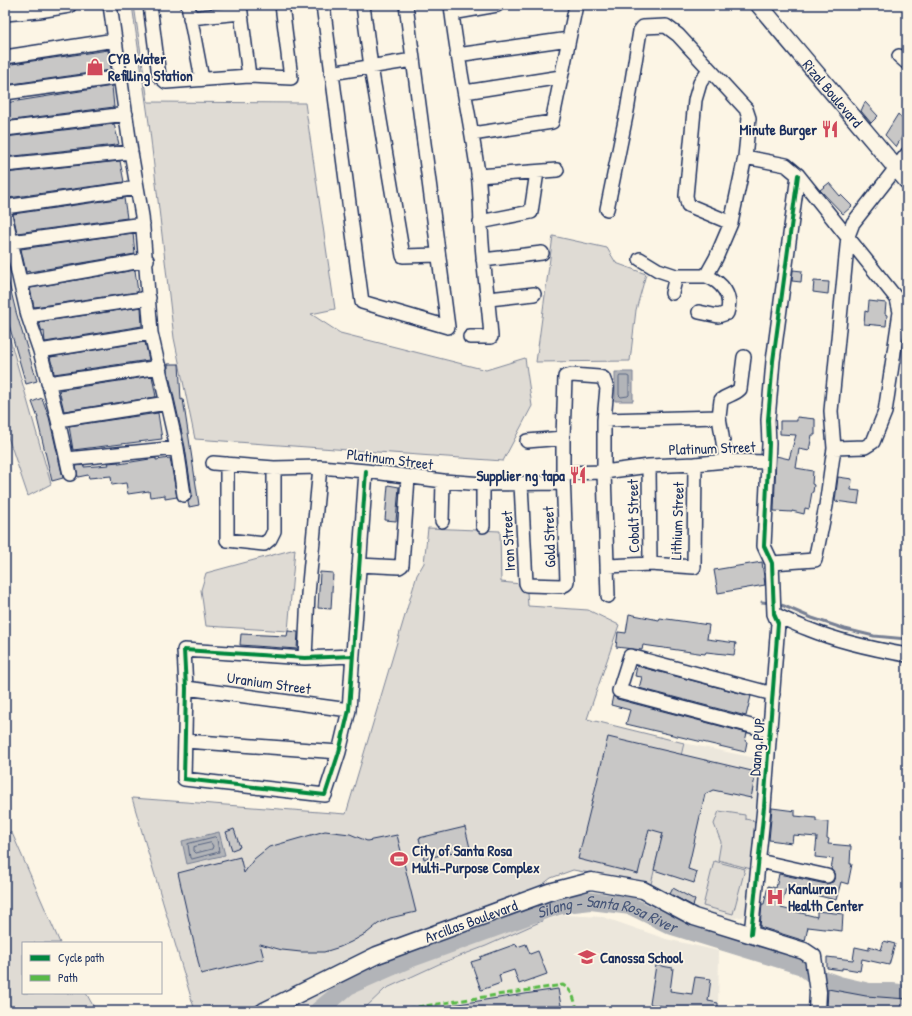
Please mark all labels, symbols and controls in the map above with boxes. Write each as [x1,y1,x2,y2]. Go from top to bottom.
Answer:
place label: CYB Water Refilling Station [108,48,193,87]
street label: Rizal Boulevard [798,54,868,132]
shop icon: CYB Water Refilling Station [85,57,105,77]
place label: Minute Burger [740,119,817,141]
restaurant icon: Minute Burger [820,119,840,139]
street label: Platinum Street [668,436,757,460]
street label: Platinum Street [346,443,435,475]
place label: Supplier ng tapa [476,465,565,487]
restaurant icon: Supplier ng tapa [568,465,588,485]
street label: Cobalt Street [622,478,644,553]
street label: Lithium Street [665,481,689,561]
street label: Gold Street [537,505,561,568]
street label: Iron Street [496,509,520,572]
street label: Uranium Street [226,667,313,699]
street label: Daang PUP [744,717,770,777]
place label: City of Santa Rosa Multi-Purpose Complex [412,840,540,879]
sports icon: City of Santa Rosa Multi-Purpose Complex [389,849,409,869]
place label: Kanluran Health Center [788,878,864,916]
hospital icon: Kanluran Health Center [765,887,785,907]
water label: Silang - Santa Rosa River [534,890,681,938]
street label: Arcillas Boulevard [422,894,520,947]
legend [22,942,162,994]
school or university icon: Canossa School [577,947,597,967]
place label: Canossa School [600,947,684,968]
text: Cycle path [58,949,104,966]
text: Path [58,969,78,986]

